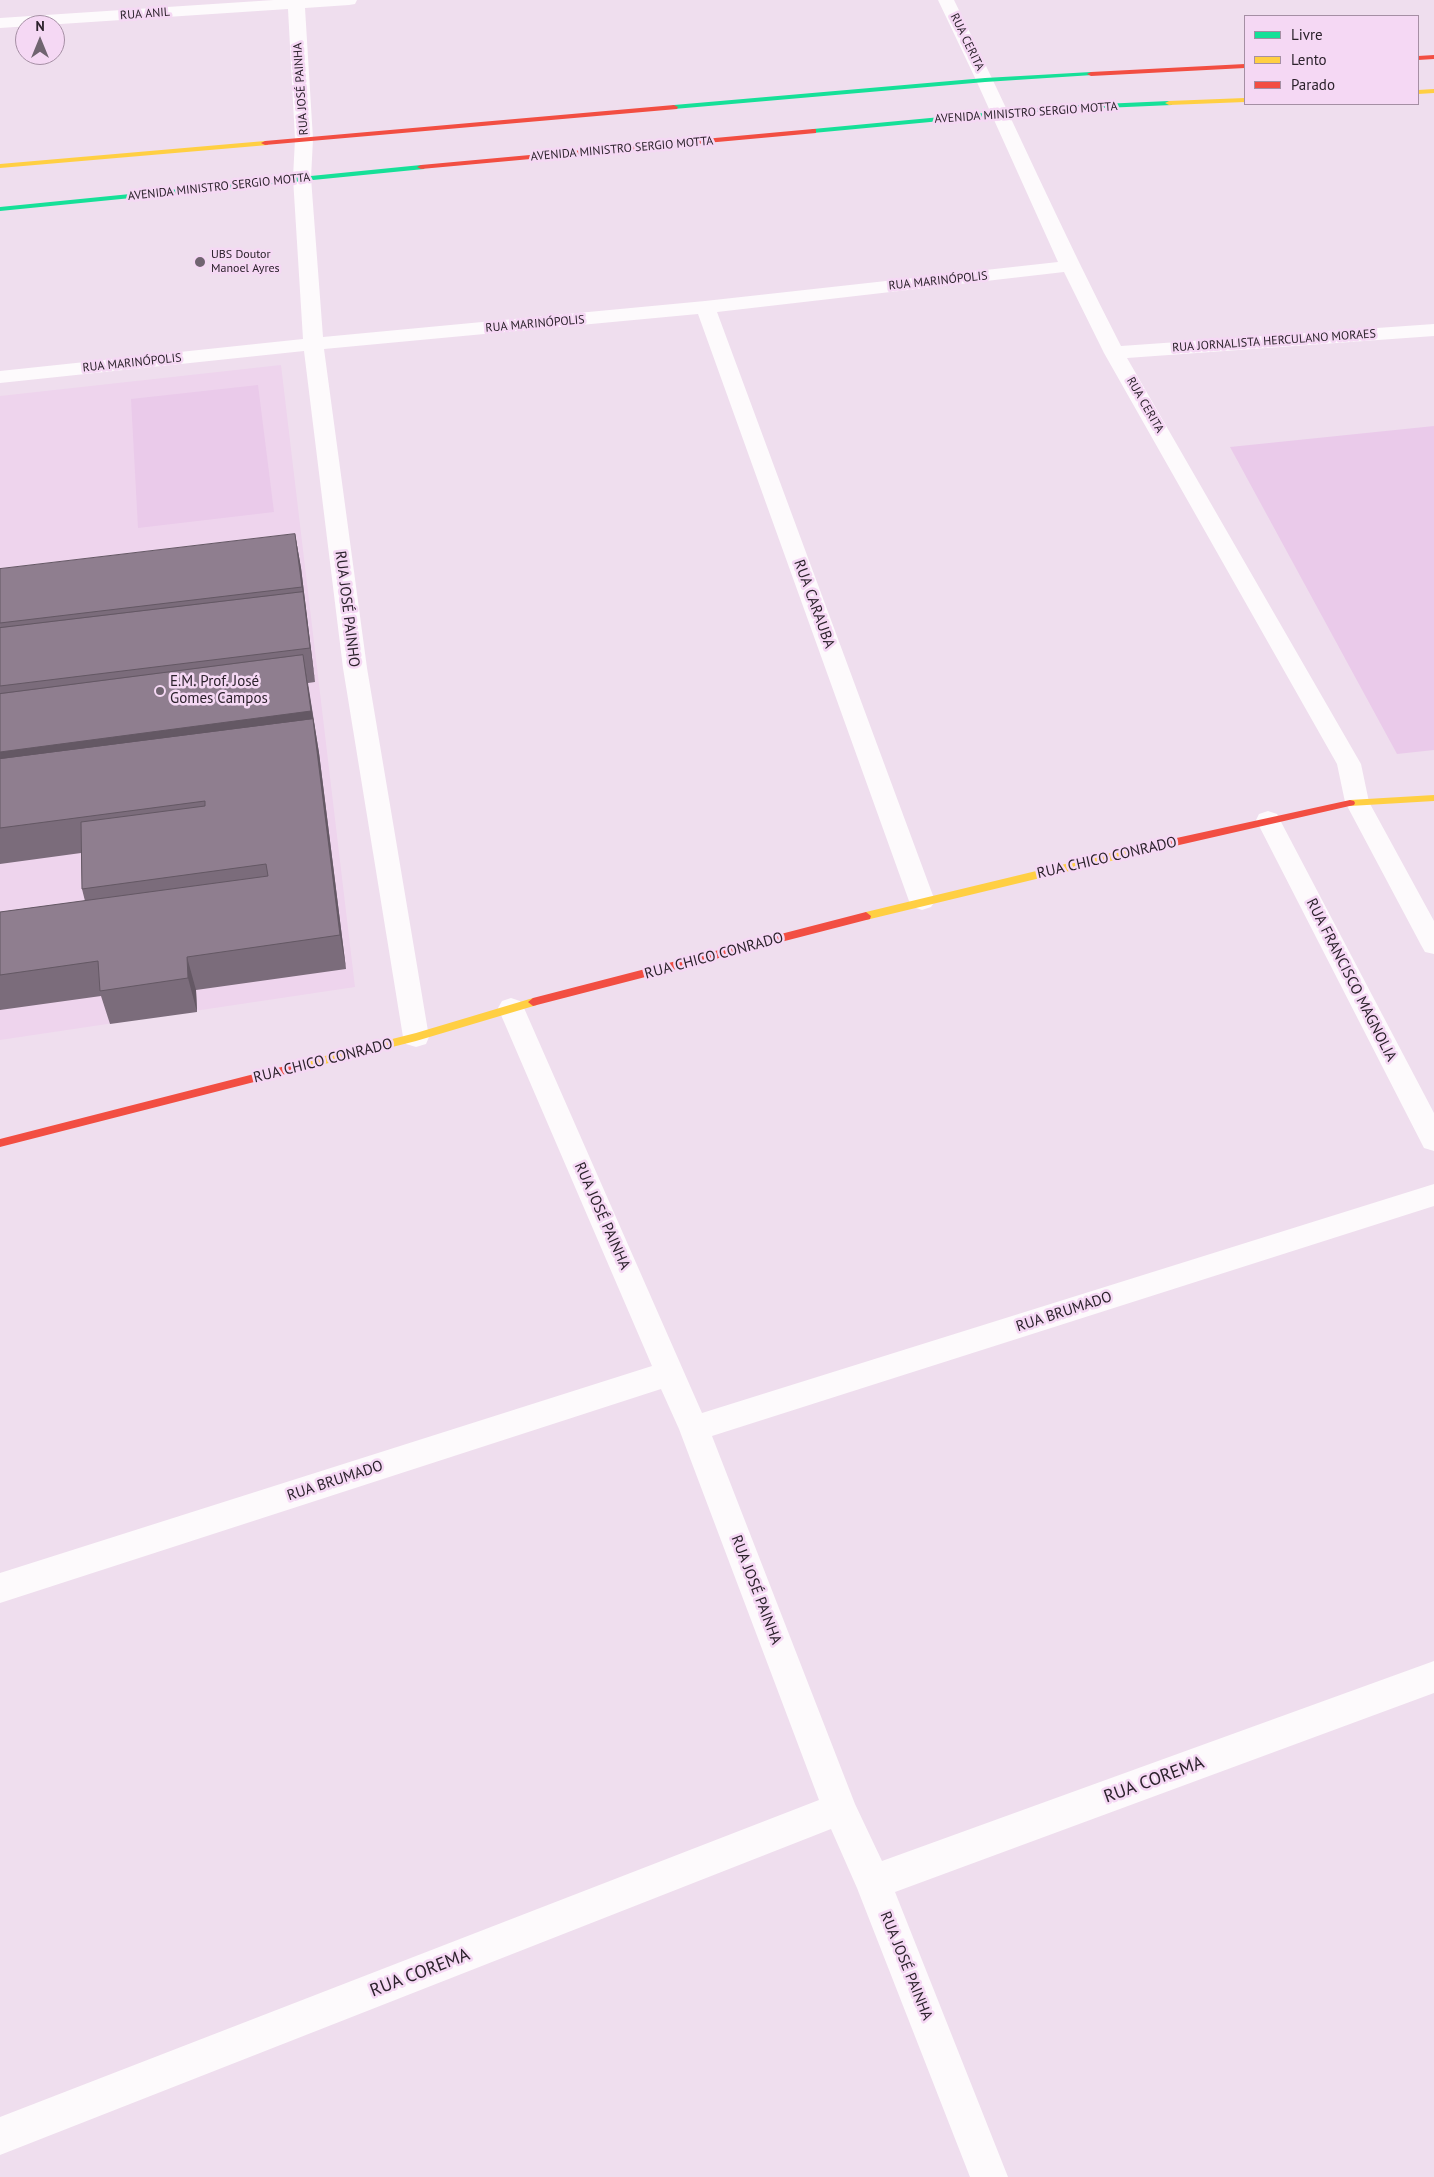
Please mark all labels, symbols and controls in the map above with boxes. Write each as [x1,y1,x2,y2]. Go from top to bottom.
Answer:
street label: RUA ANIL [120,5,170,23]
street label: RUA CERITA [947,11,987,73]
north arrow [15,15,65,65]
legend [1244,15,1419,105]
text: N [35,17,45,35]
text: Livre [1291,25,1323,44]
street label: RUA JOSÉ PAINHA [291,42,311,136]
text: Lento [1291,50,1327,69]
text: Parado [1291,75,1335,94]
street label: AVENIDA MINISTRO SERGIO MOTTA [934,99,1118,127]
street label: AVENIDA MINISTRO SERGIO MOTTA [530,134,714,164]
street label: AVENIDA MINISTRO SERGIO MOTTA [127,170,311,204]
place label: UBS Doutor Manoel Ayres [211,248,280,276]
marker: UBS Doutor Manoel Ayres [193,255,207,269]
street label: RUA MARINÓPOLIS [888,269,988,293]
street label: RUA MARINÓPOLIS [485,312,585,336]
street label: RUA JORNALISTA HERCULANO MORAES [1172,327,1376,355]
street label: RUA MARINÓPOLIS [82,351,182,375]
street label: RUA CERITA [1123,375,1167,435]
street label: RUA JOSÉ PAINHO [331,550,363,668]
street label: RUA CARAUBA [790,557,838,651]
place label: E.M. Prof. José Gomes Campos [170,673,268,708]
marker: E.M. Prof. José Gomes Campos [154,685,166,697]
street label: RUA CHICO CONRADO [1035,833,1179,883]
street label: RUA FRANCISCO MAGNOLIA [1302,895,1400,1065]
street label: RUA CHICO CONRADO [643,929,785,983]
street label: RUA CHICO CONRADO [252,1035,394,1087]
street label: RUA JOSÉ PAINHA [570,1160,634,1272]
street label: RUA BRUMADO [1014,1288,1114,1336]
street label: RUA BRUMADO [285,1457,385,1505]
street label: RUA JOSÉ PAINHA [727,1533,785,1647]
street label: RUA COREMA [1101,1752,1207,1808]
street label: RUA JOSÉ PAINHA [876,1909,936,2023]
street label: RUA COREMA [367,1944,473,2002]

